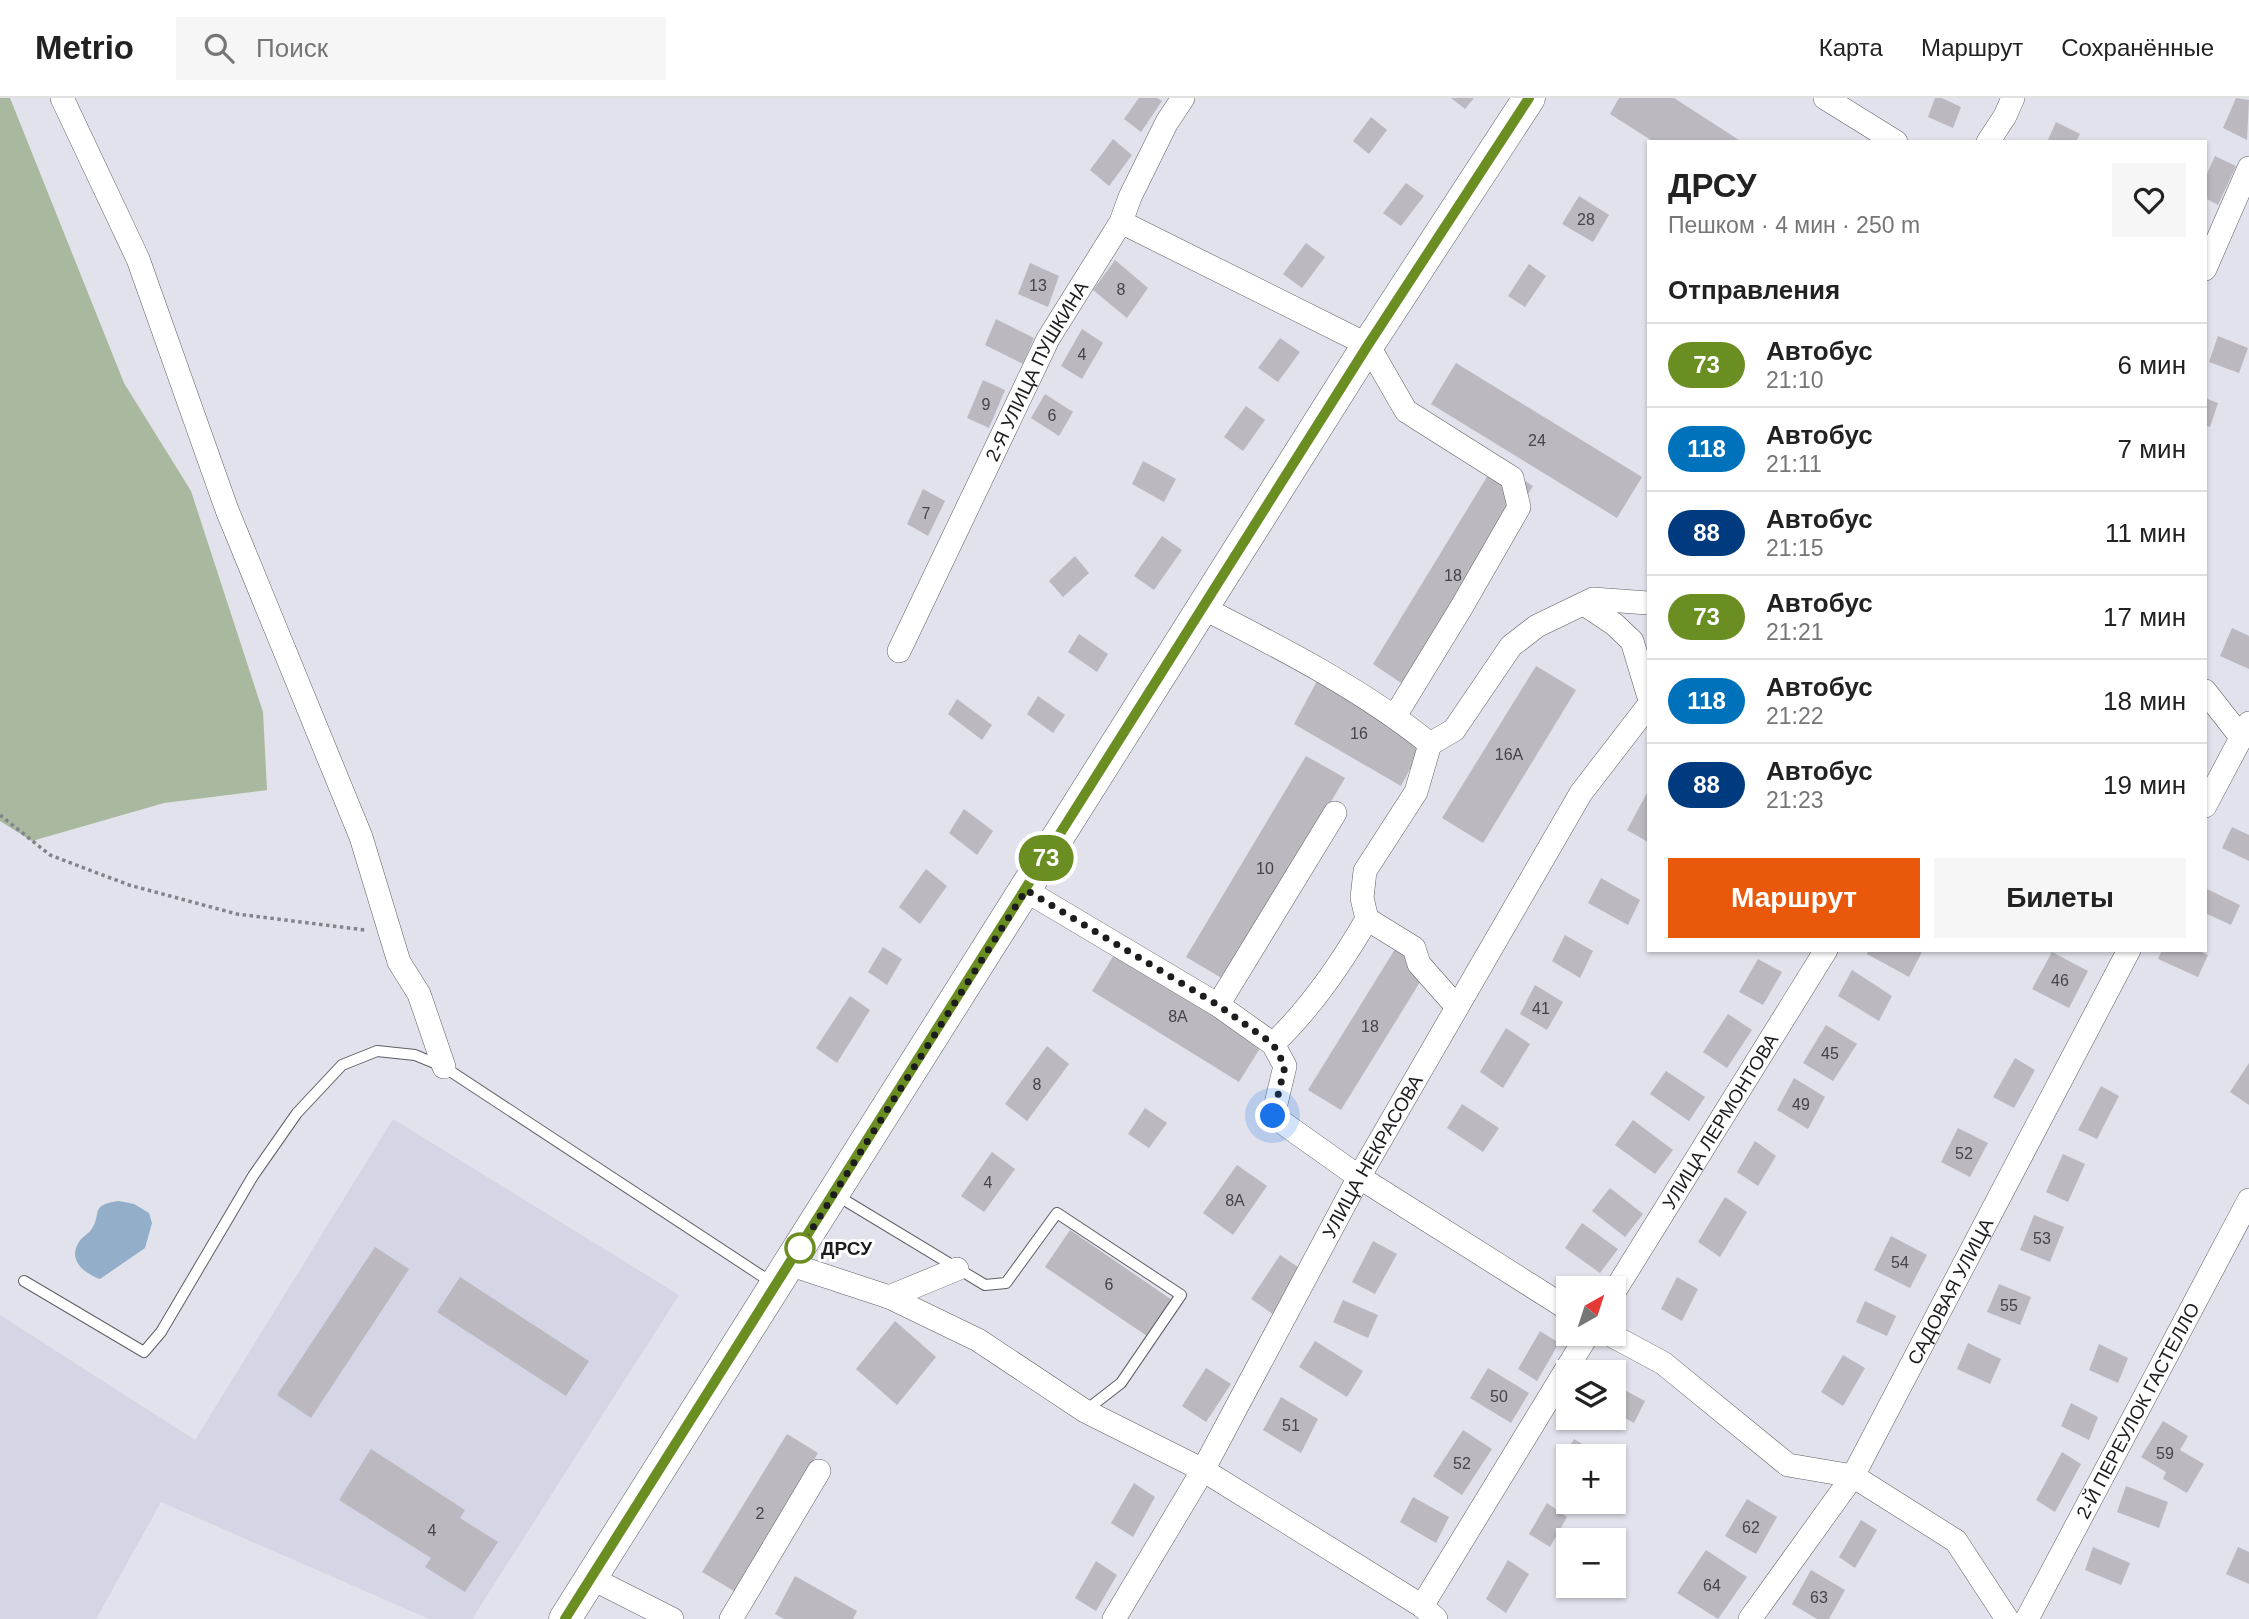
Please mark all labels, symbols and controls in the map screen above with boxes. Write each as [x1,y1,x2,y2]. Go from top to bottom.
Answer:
search box [176,17,666,80]
text: Metrio [35,29,134,66]
icon: search [200,29,238,67]
text: Поиск [256,33,328,63]
text: Карта [1819,34,1883,61]
text: Маршрут [1921,34,2023,61]
text: Сохранённые [2061,34,2214,61]
button: heart [2112,163,2186,237]
text: ДРСУ [1668,167,1757,204]
house number: 28 [1577,211,1595,228]
text: Пешком · 4 мин · 250 m [1668,212,1920,238]
text: Отправления [1668,275,1840,305]
street label: 2-Я УЛИЦА ПУШКИНА [981,277,1093,464]
house number: 13 [1029,277,1047,294]
house number: 8 [1117,281,1126,298]
text: Автобус [1766,336,1873,366]
house number: 4 [1078,346,1087,363]
text: 6 мин [2118,350,2186,380]
text: 73 [1693,351,1720,378]
text: 21:10 [1766,367,1824,393]
house number: 9 [982,396,991,413]
house number: 6 [1048,407,1057,424]
text: Автобус [1766,420,1873,450]
house number: 24 [1528,432,1546,449]
text: 7 мин [2118,434,2186,464]
text: 118 [1687,435,1726,462]
text: 21:11 [1766,451,1822,477]
text: Автобус [1766,504,1873,534]
house number: 7 [922,505,931,522]
text: 11 мин [2105,518,2186,548]
text: 88 [1693,519,1720,546]
text: 21:15 [1766,535,1824,561]
house number: 18 [1444,567,1462,584]
text: Автобус [1766,588,1873,618]
text: 17 мин [2103,602,2186,632]
text: 73 [1693,603,1720,630]
text: 21:21 [1766,619,1824,645]
text: Автобус [1766,672,1873,702]
text: 18 мин [2103,686,2186,716]
text: 118 [1687,687,1726,714]
text: 21:22 [1766,703,1824,729]
house number: 16 [1350,725,1368,742]
house number: 16А [1495,746,1524,763]
text: Автобус [1766,756,1873,786]
text: 19 мин [2103,770,2186,800]
text: 88 [1693,771,1720,798]
text: 21:23 [1766,787,1824,813]
line badge: 73 [1014,835,1078,881]
text: 73 [1033,844,1059,871]
button: Маршрут [1668,858,1920,938]
button: Билеты [1934,858,2186,938]
house number: 10 [1256,860,1274,877]
house number: 46 [2051,972,2069,989]
house number: 41 [1532,1000,1550,1017]
house number: 8А [1168,1008,1188,1025]
house number: 18 [1361,1018,1379,1035]
street label: УЛИЦА ЛЕРМОНТОВА [1658,1030,1783,1213]
house number: 45 [1821,1045,1839,1062]
street label: УЛИЦА НЕКРАСОВА [1319,1071,1427,1242]
house number: 8 [1033,1076,1042,1093]
house number: 49 [1792,1096,1810,1113]
your location [1255,1098,1290,1133]
house number: 52 [1955,1145,1973,1162]
house number: 4 [984,1174,993,1191]
house number: 8А [1225,1192,1245,1209]
street label: САДОВАЯ УЛИЦА [1903,1214,1998,1368]
house number: 53 [2033,1230,2051,1247]
marker: ДРСУ [785,1233,815,1263]
place label: ДРСУ [821,1238,872,1259]
house number: 54 [1891,1254,1909,1271]
house number: 6 [1105,1276,1114,1293]
north arrow [1556,1276,1626,1346]
map controls [1556,1276,1626,1598]
house number: 55 [2000,1297,2018,1314]
street label: 2-Й ПЕРЕУЛОК ГАСТЕЛЛО [2072,1299,2204,1522]
button: layers [1556,1360,1626,1430]
house number: 50 [1490,1388,1508,1405]
house number: 51 [1282,1417,1300,1434]
button: + [1556,1444,1626,1514]
house number: 59 [2156,1445,2174,1462]
house number: 52 [1453,1455,1471,1472]
house number: 2 [756,1505,765,1522]
house number: 62 [1742,1519,1760,1536]
house number: 4 [428,1522,437,1539]
button: − [1556,1528,1626,1598]
house number: 64 [1703,1577,1721,1594]
house number: 63 [1810,1589,1828,1606]

